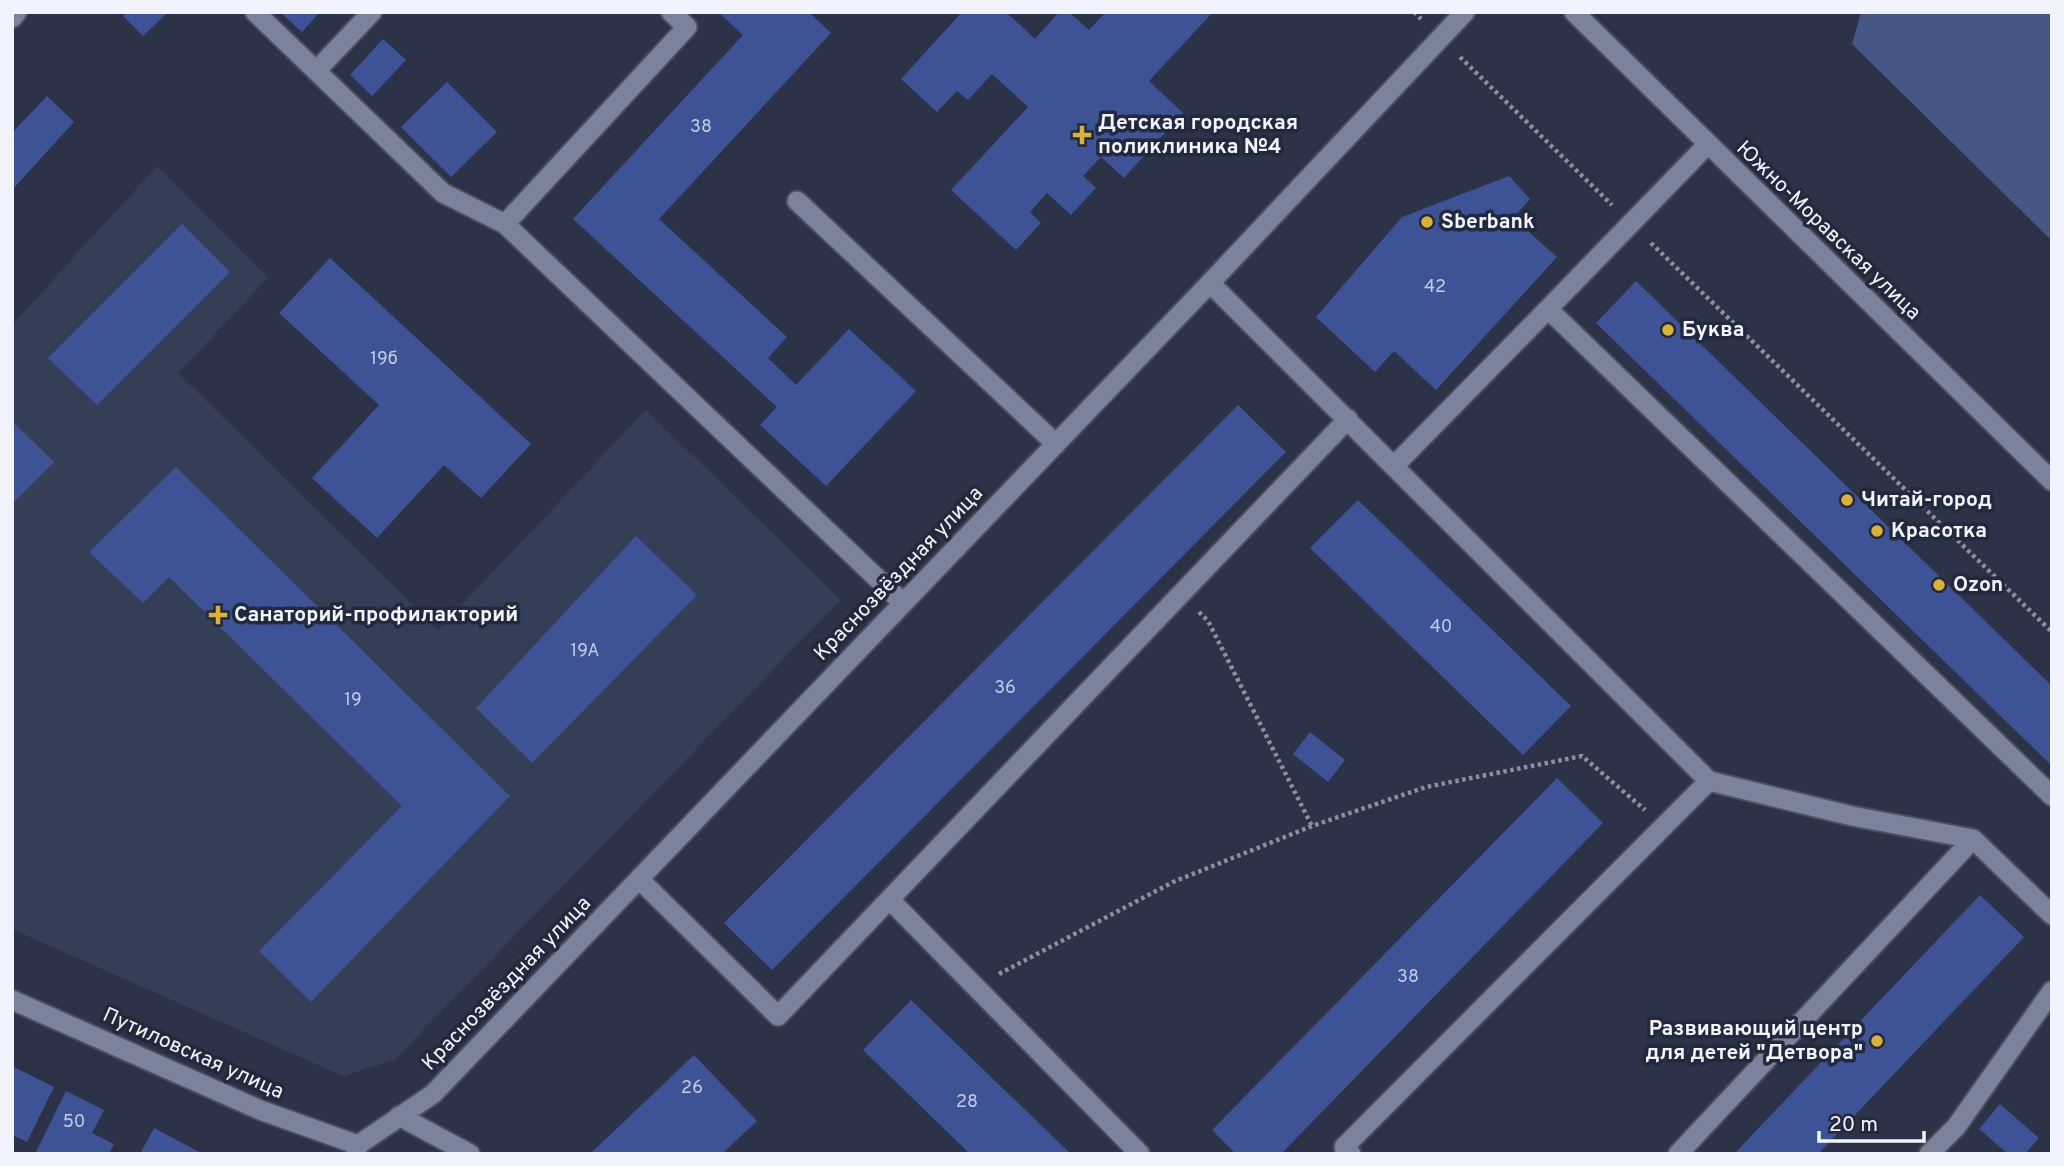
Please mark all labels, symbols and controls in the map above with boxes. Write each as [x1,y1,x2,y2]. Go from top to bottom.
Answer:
place label: Детская городская поликлиника №4 [1098,110,1298,161]
house number: 38 [690,116,712,139]
marker: Детская городская поликлиника №4 [1072,125,1092,145]
street label: Южно-Моравская улица [1730,136,1926,326]
place label: Sberbank [1441,209,1535,236]
marker: Sberbank [1419,214,1435,230]
house number: 42 [1424,276,1446,299]
place label: Буква [1682,317,1744,344]
marker: Буква [1660,322,1676,338]
house number: 19б [370,348,398,371]
street label: Краснозвёздная улица [808,481,990,667]
place label: Читай-город [1861,487,1992,514]
marker: Читай-город [1839,492,1855,508]
place label: Красотка [1891,518,1987,545]
marker: Красотка [1869,523,1885,539]
place label: Ozon [1953,572,2003,599]
marker: Ozon [1931,577,1947,593]
place label: Cанаторий-профилакторий [234,602,518,629]
marker: Cанаторий-профилакторий [208,605,228,625]
house number: 40 [1430,616,1452,639]
house number: 19А [571,640,599,663]
house number: 36 [994,677,1016,700]
house number: 19 [344,689,362,712]
street label: Краснозвёздная улица [416,891,598,1077]
house number: 38 [1397,966,1419,989]
street label: Путиловская улица [98,1002,288,1106]
place label: Развивающий центр для детей "Детвора" [1645,1016,1863,1067]
marker: Развивающий центр для детей "Детвора" [1869,1033,1885,1049]
house number: 26 [681,1077,703,1100]
house number: 28 [956,1091,978,1114]
scale bar [1819,1100,1924,1144]
house number: 50 [63,1111,85,1134]
text: 20 m [1829,1112,1878,1139]

